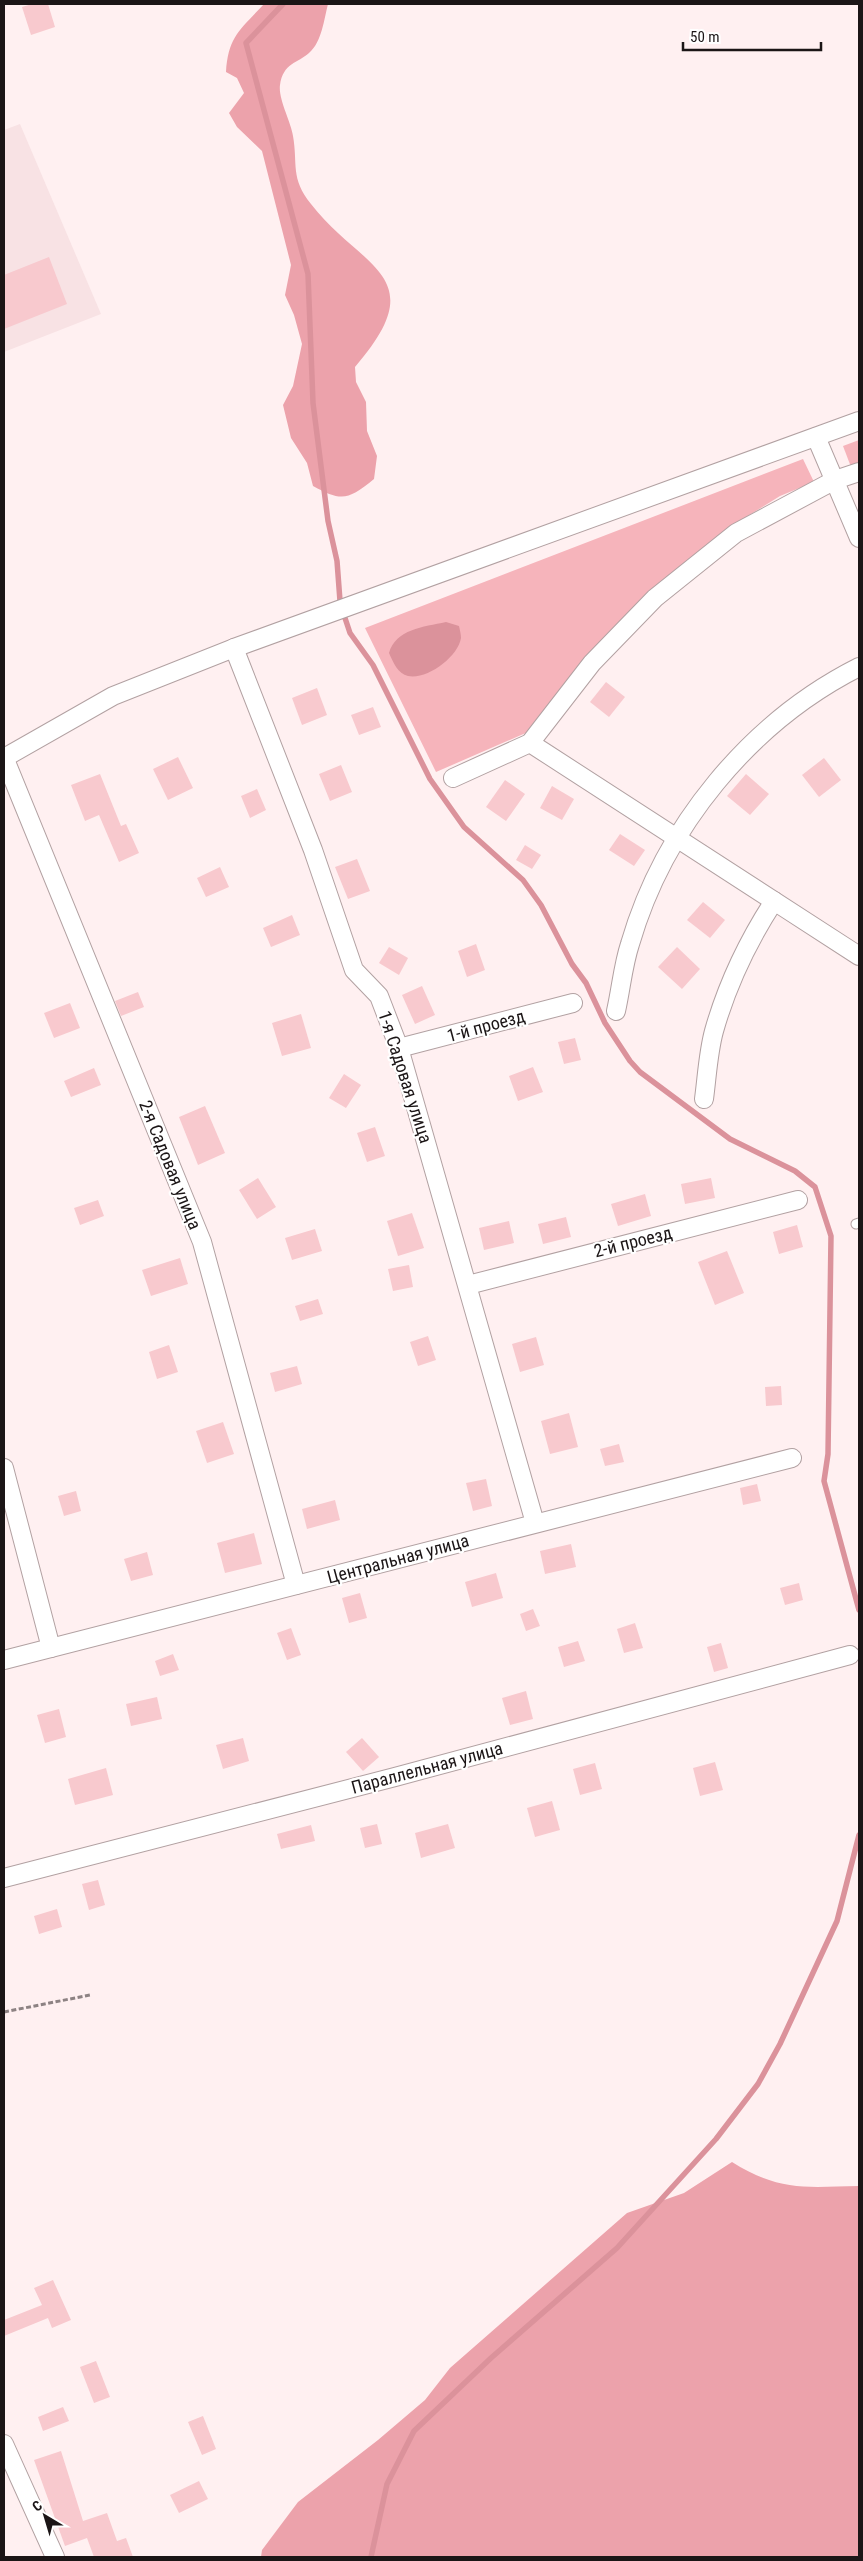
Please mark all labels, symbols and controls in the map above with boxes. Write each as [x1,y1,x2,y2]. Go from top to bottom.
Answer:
scale bar [683,20,820,52]
text: 50 m [690,28,720,46]
street label: 1-й проезд [445,1005,527,1046]
street label: 1-я Садовая улица [374,1008,437,1146]
street label: 2-я Садовая улица [135,1097,206,1233]
street label: 2-й проезд [592,1222,675,1261]
street label: Центральная улица [325,1529,471,1588]
street label: Параллельная улица [349,1737,505,1798]
north arrow [20,2491,70,2541]
text: С [29,2497,45,2515]

